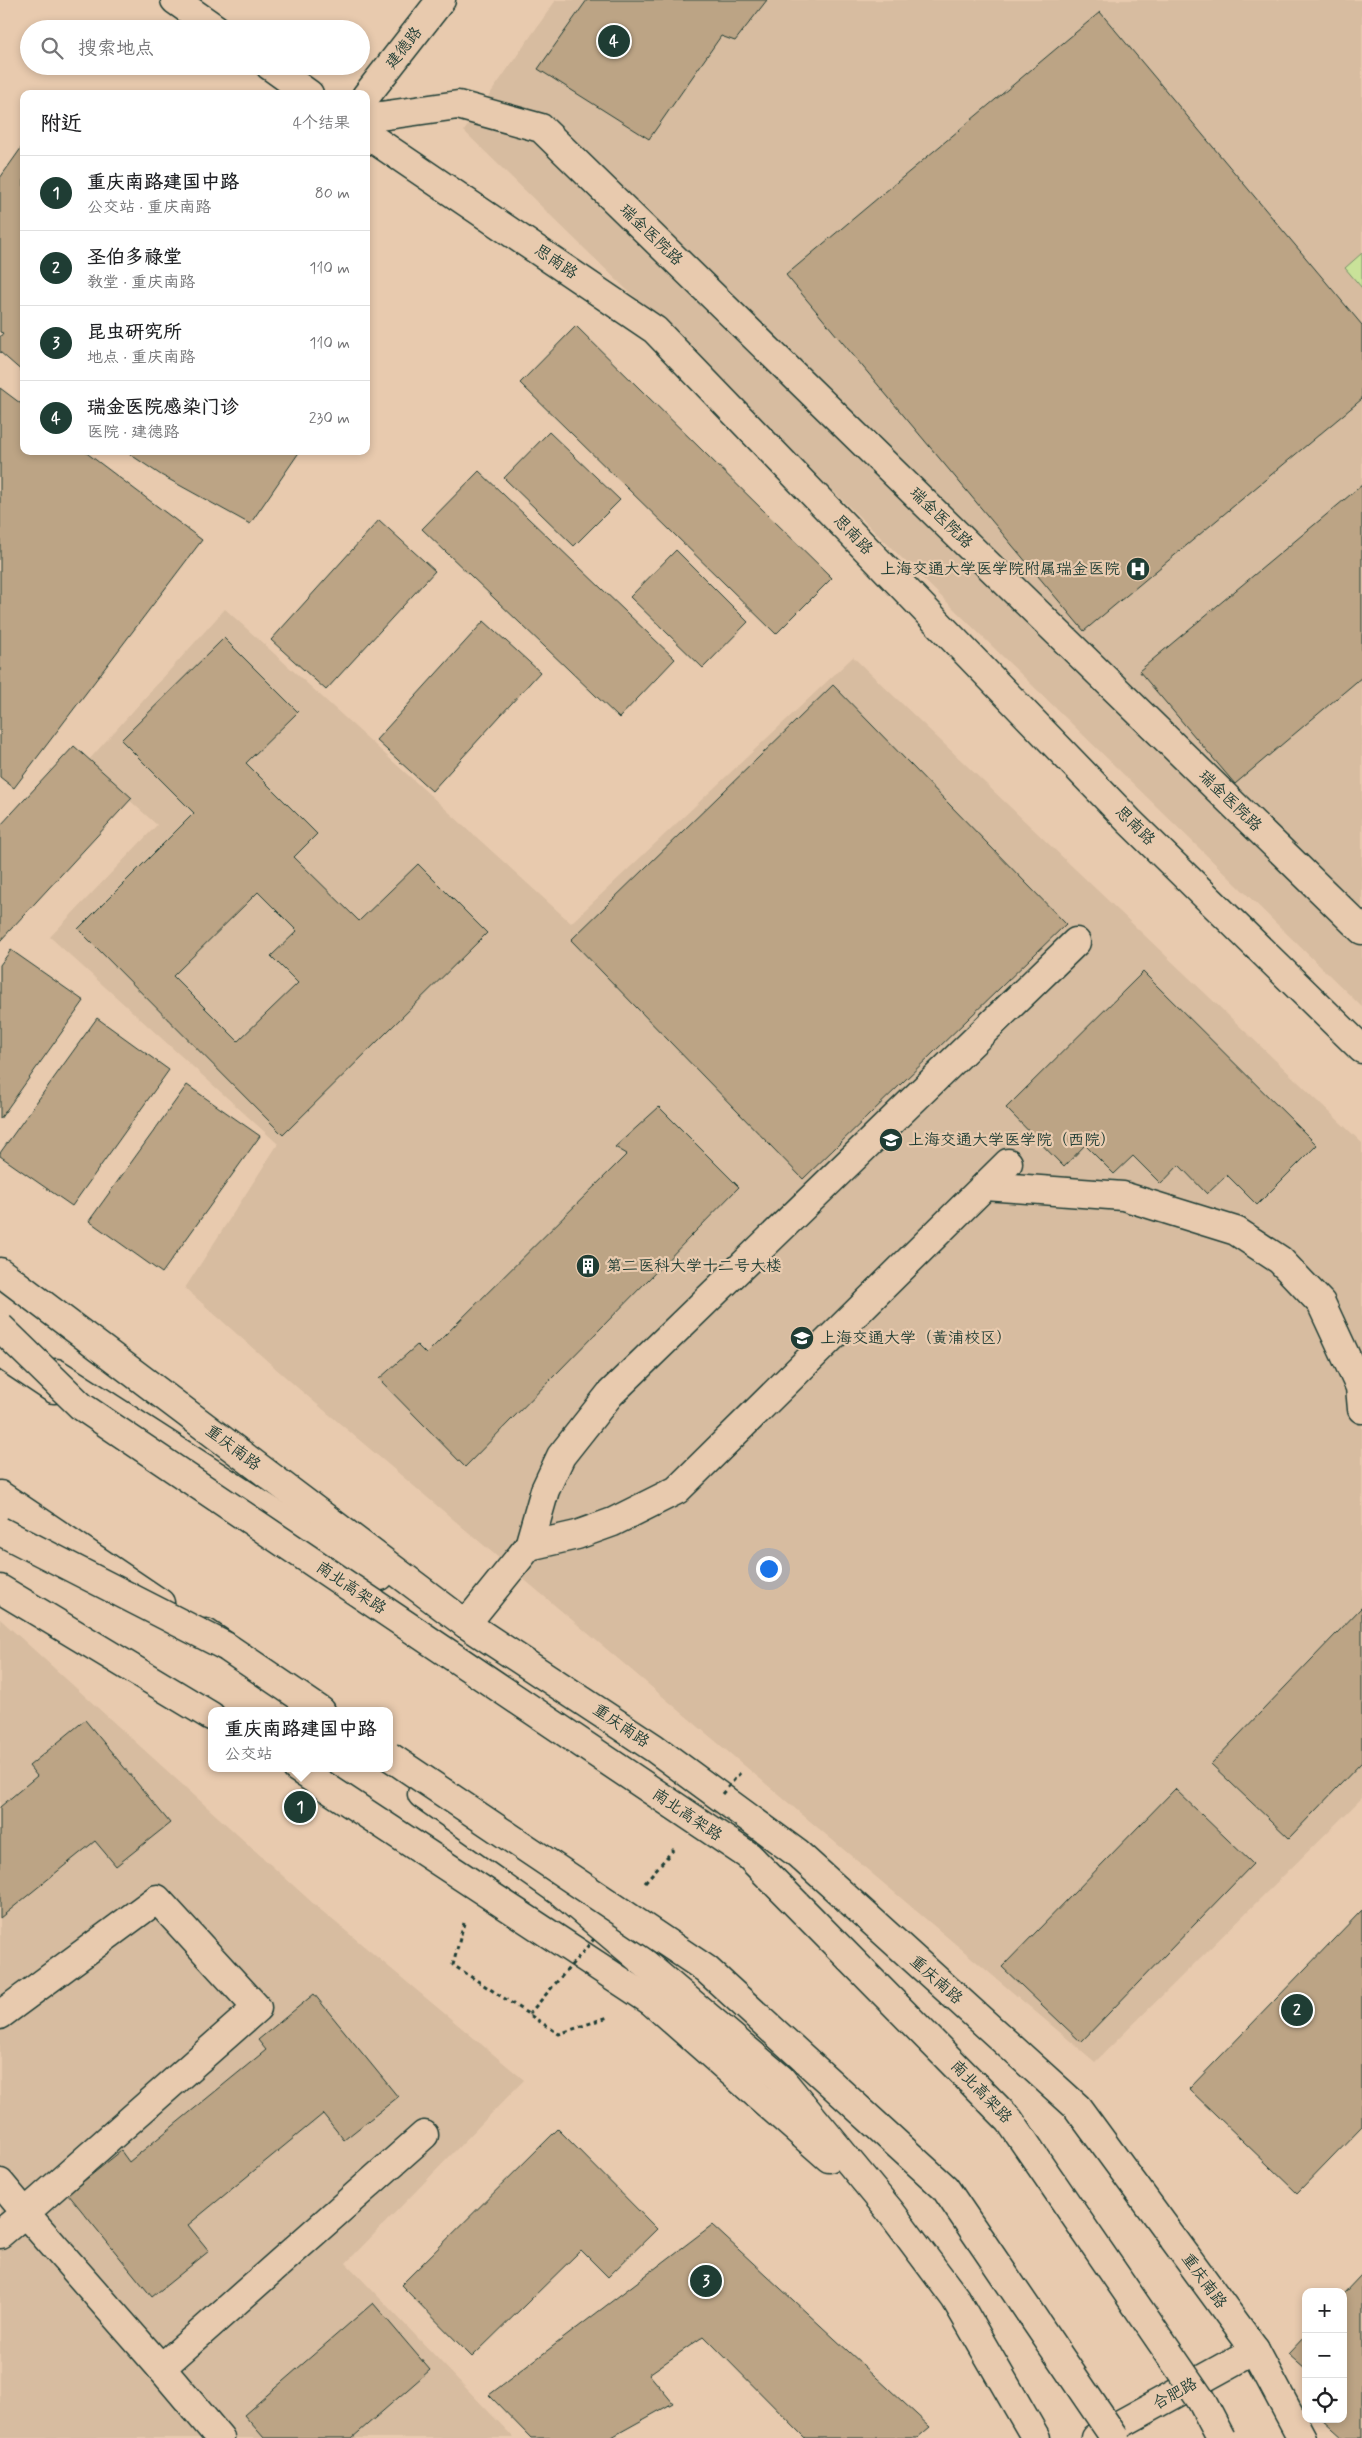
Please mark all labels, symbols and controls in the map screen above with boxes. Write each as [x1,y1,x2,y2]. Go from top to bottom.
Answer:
search box [20,20,370,75]
pin: 4 [598,22,630,60]
street label: 建德路 [381,23,427,73]
icon: search [38,34,66,62]
text: 搜索地点 [78,36,154,61]
text: 附近 [40,110,82,138]
text: 4个结果 [293,113,350,134]
text: 重庆南路建国中路 [87,170,239,195]
text: 1 [52,183,60,204]
text: 80 m [315,183,350,204]
text: 公交站 · 重庆南路 [87,197,211,218]
street label: 瑞金医院路 [615,200,687,270]
street label: 思南路 [530,240,582,284]
text: 圣伯多禄堂 [87,245,182,270]
text: 2 [52,258,60,279]
text: 110 m [309,258,350,279]
text: 教堂 · 重庆南路 [87,272,195,293]
text: 昆虫研究所 [87,320,182,345]
text: 3 [52,333,60,354]
text: 110 m [309,333,350,354]
text: 地点 · 重庆南路 [87,347,195,368]
text: 瑞金医院感染门诊 [87,395,239,420]
text: 4 [51,408,61,429]
text: 230 m [309,408,350,429]
text: 医院 · 建德路 [87,422,179,443]
street label: 瑞金医院路 [905,483,977,553]
street label: 思南路 [829,510,877,560]
hospital icon: 上海交通大学医学院附属瑞金医院 [1125,556,1151,582]
place label: 上海交通大学医学院附属瑞金医院 [880,559,1120,580]
street label: 瑞金医院路 [1194,766,1266,836]
street label: 思南路 [1111,802,1159,850]
school or university icon: 上海交通大学医学院（西院） [878,1127,904,1153]
place label: 上海交通大学医学院（西院） [908,1130,1116,1151]
building icon: 第二医科大学十二号大楼 [575,1253,601,1279]
place label: 第二医科大学十二号大楼 [606,1256,782,1277]
school or university icon: 上海交通大学（黄浦校区） [789,1325,815,1351]
place label: 上海交通大学（黄浦校区） [820,1328,1012,1349]
street label: 重庆南路 [201,1420,265,1476]
your location [756,1556,782,1582]
street label: 南北高架路 [312,1557,390,1619]
street label: 重庆南路 [589,1699,653,1753]
popup [208,1707,393,1772]
text: 重庆南路建国中路 [224,1717,377,1742]
text: 公交站 [224,1744,273,1765]
street label: 南北高架路 [648,1784,726,1846]
pin: 1 [284,1788,316,1826]
street label: 重庆南路 [905,1951,967,2009]
pin: 2 [1281,1991,1313,2029]
street label: 南北高架路 [946,2056,1016,2128]
street label: 重庆南路 [1177,2249,1231,2313]
pin: 3 [690,2262,722,2300]
map controls [1302,2288,1347,2423]
button: + [1302,2288,1347,2333]
button: − [1302,2333,1347,2378]
street label: 合肥路 [1149,2373,1201,2415]
button: locate [1302,2378,1347,2423]

